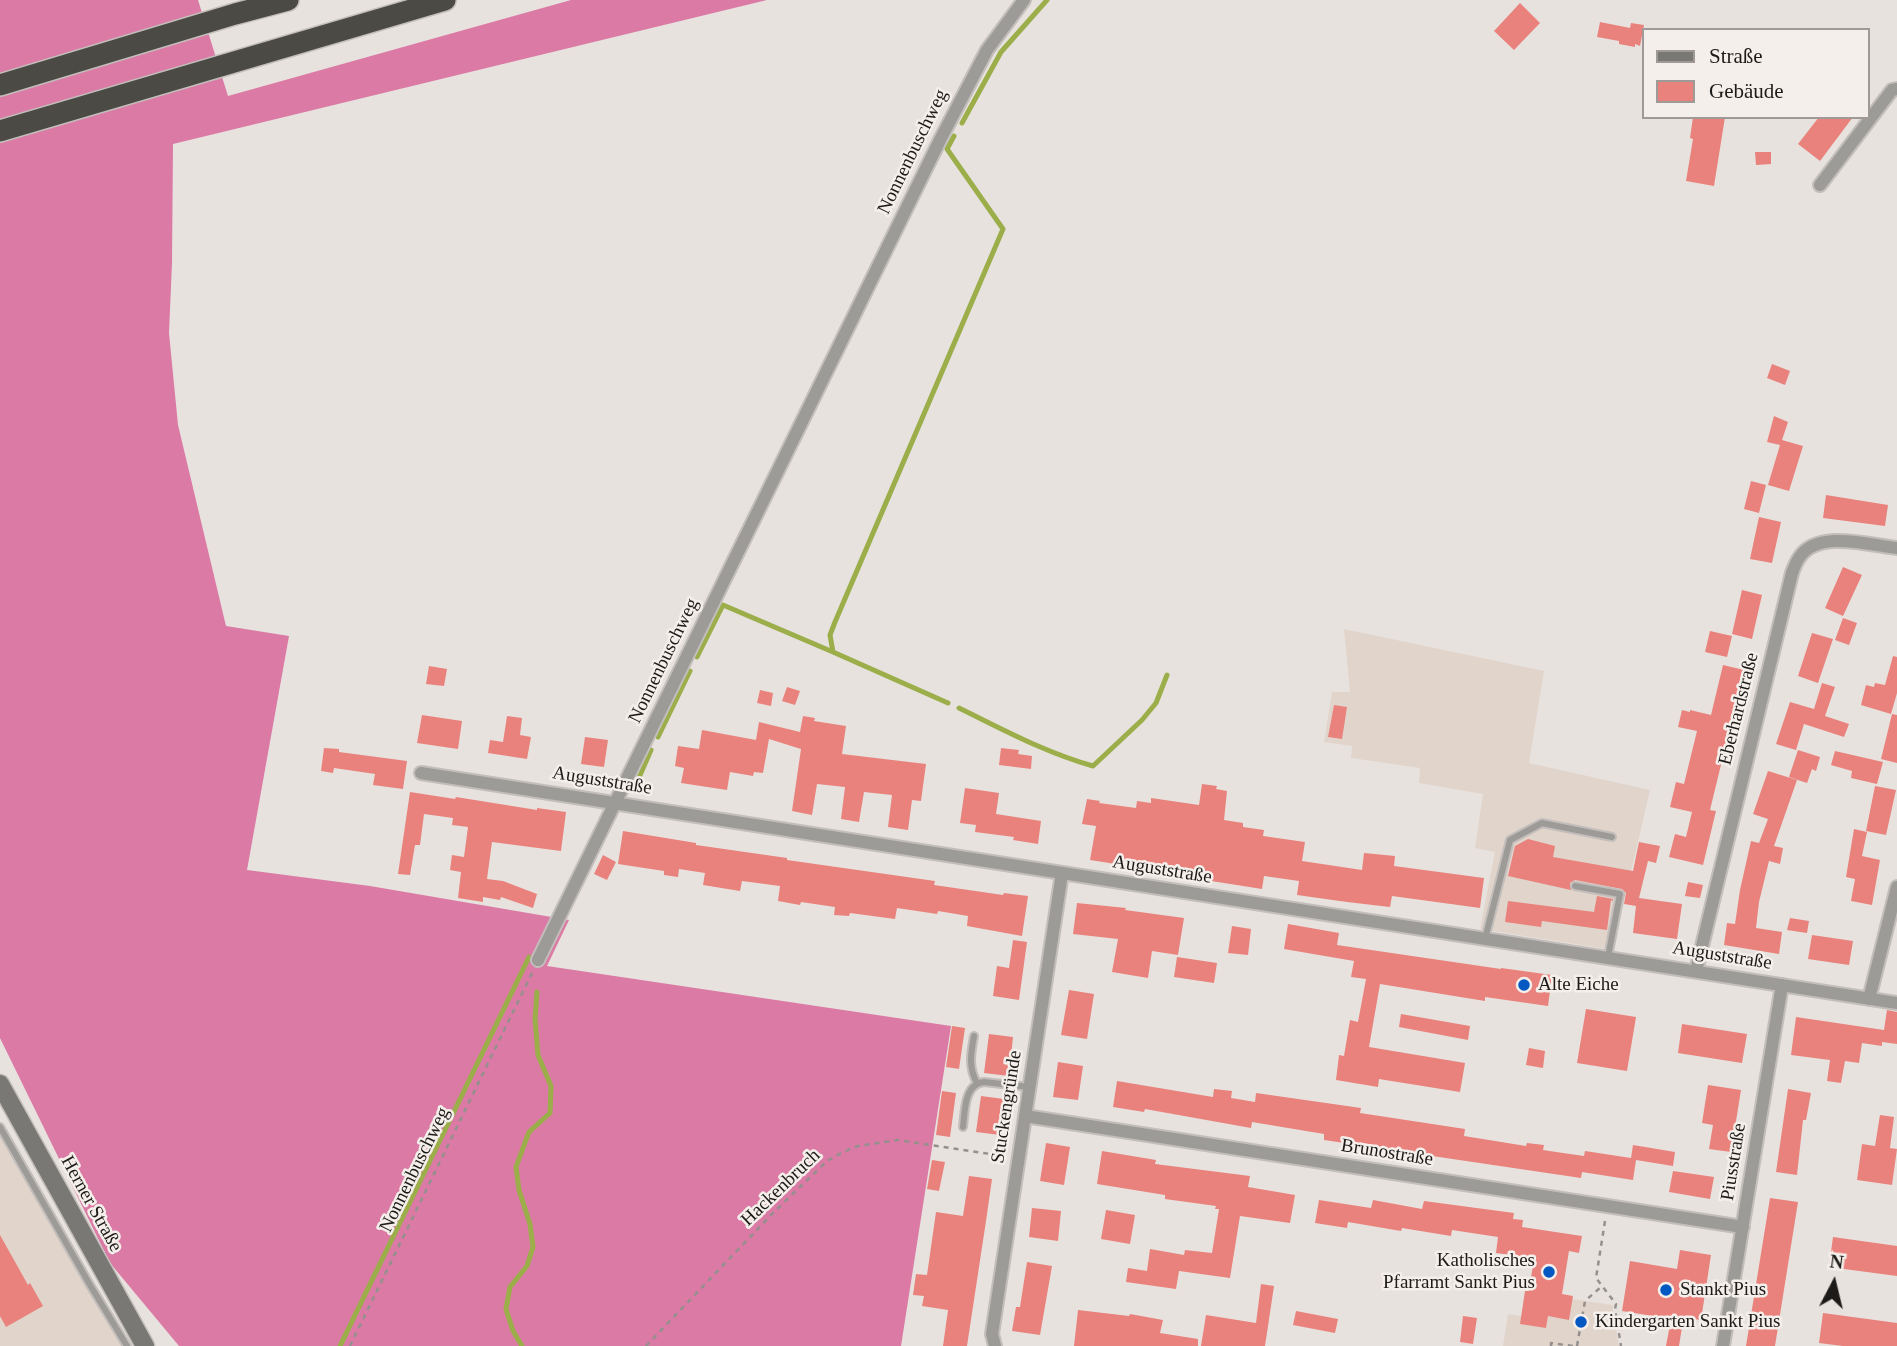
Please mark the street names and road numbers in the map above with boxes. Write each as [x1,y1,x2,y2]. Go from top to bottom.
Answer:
street label: Nonnenbuschweg [873,86,953,218]
street label: Nonnenbuschweg [624,595,704,727]
street label: Eberhardstraße [1714,650,1764,768]
street label: Auguststraße [551,762,653,800]
street label: Auguststraße [1111,851,1213,889]
street label: Auguststraße [1671,937,1773,975]
street label: Stuckengründe [987,1049,1027,1165]
street label: Nonnenbuschweg [375,1104,455,1236]
street label: Piusstraße [1717,1122,1751,1202]
street label: Brunostraße [1339,1134,1435,1172]
street label: Hackenbruch [737,1145,825,1231]
street label: Herner Straße [55,1152,127,1256]

